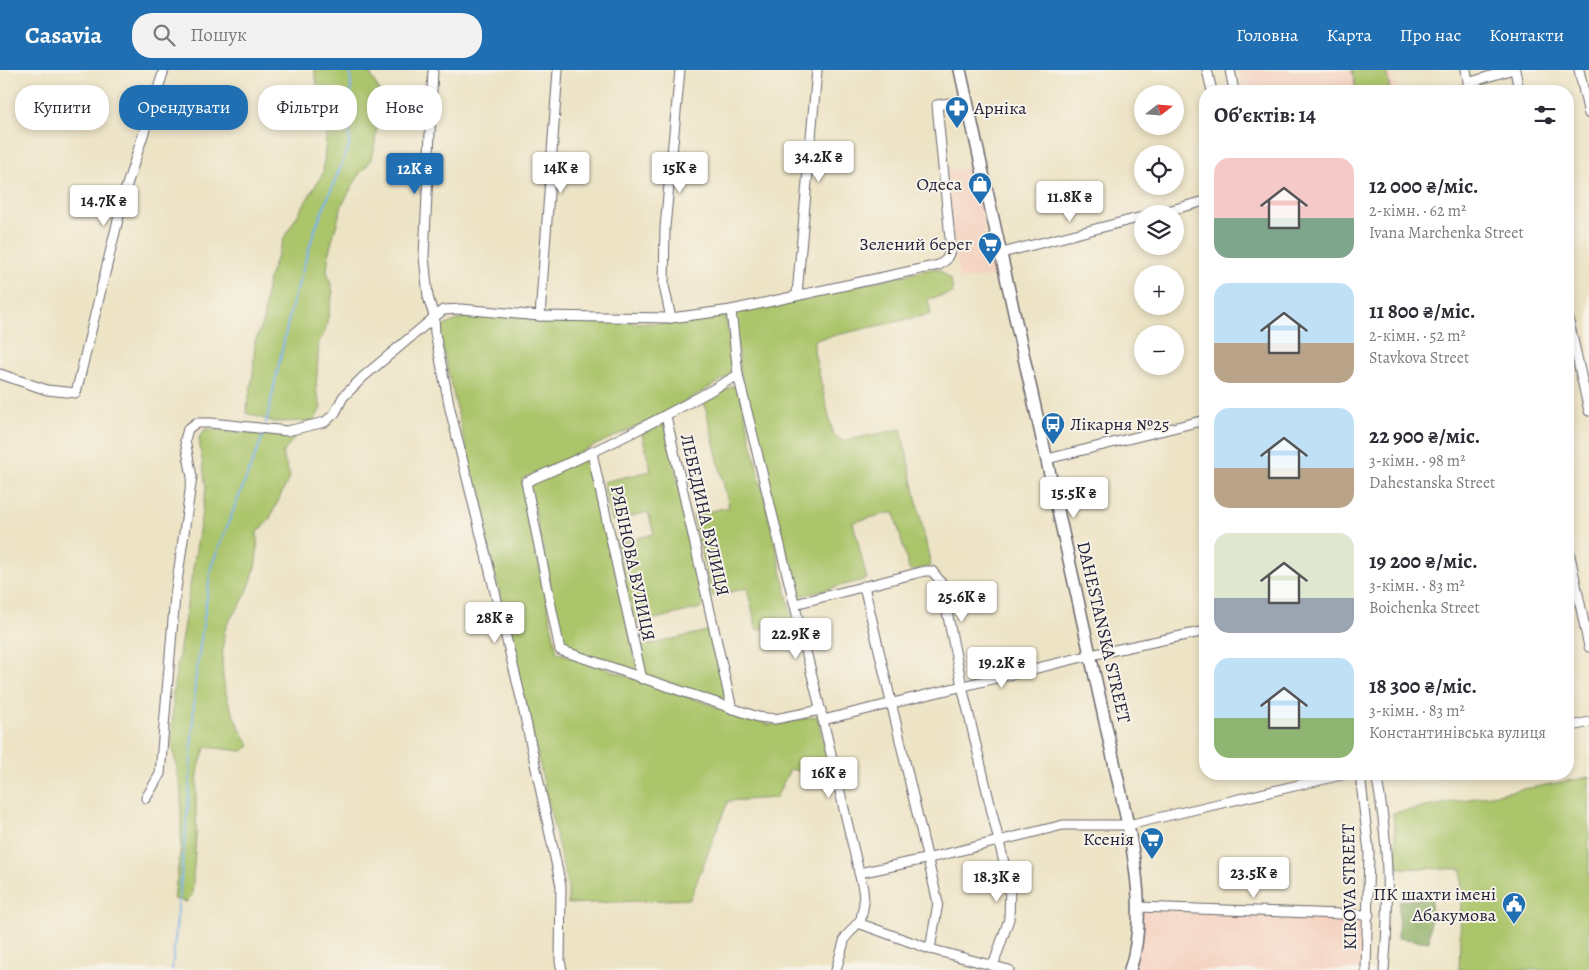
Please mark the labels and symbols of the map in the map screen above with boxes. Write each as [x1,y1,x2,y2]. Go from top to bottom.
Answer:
north arrow [1134,85,1184,135]
pharmacy icon: Арніка [944,95,970,129]
place label: Арніка [973,96,1027,120]
pin: 34.2K ₴ [773,140,865,183]
pin: 12K ₴ [380,152,450,195]
pin: 14K ₴ [526,152,596,194]
pin: 15K ₴ [645,152,715,194]
shop icon: Одеса [967,171,993,205]
place label: Одеса [917,172,963,196]
pin: 11.8K ₴ [1024,180,1116,223]
pin: 14.7K ₴ [58,184,150,227]
supermarket icon: Зелений берег [977,231,1003,265]
place label: Зелений берег [859,232,972,256]
bus stop icon: Лікарня №25 [1040,411,1066,445]
place label: Лікарня №25 [1070,412,1170,436]
street label: ЛЕБЕДИНА ВУЛИЦЯ [675,432,735,598]
pin: 15.5K ₴ [1028,476,1120,519]
street label: РЯБІНОВА ВУЛИЦЯ [605,483,661,643]
street label: DAHESTANSKA STREET [1071,539,1137,725]
pin: 25.6K ₴ [916,580,1008,623]
pin: 28K ₴ [460,602,530,644]
pin: 22.9K ₴ [750,618,842,660]
pin: 19.2K ₴ [956,646,1048,689]
pin: 16K ₴ [794,756,864,799]
street label: KIROVA STREET [1336,823,1362,950]
supermarket icon: Ксенія [1139,826,1165,860]
place label: Ксенія [1083,827,1134,851]
pin: 23.5K ₴ [1208,856,1300,899]
pin: 18.3K ₴ [951,860,1043,903]
place label: ПК шахти імені Абакумова [1373,882,1497,927]
public building icon: ПК шахти імені Абакумова [1501,891,1527,925]

